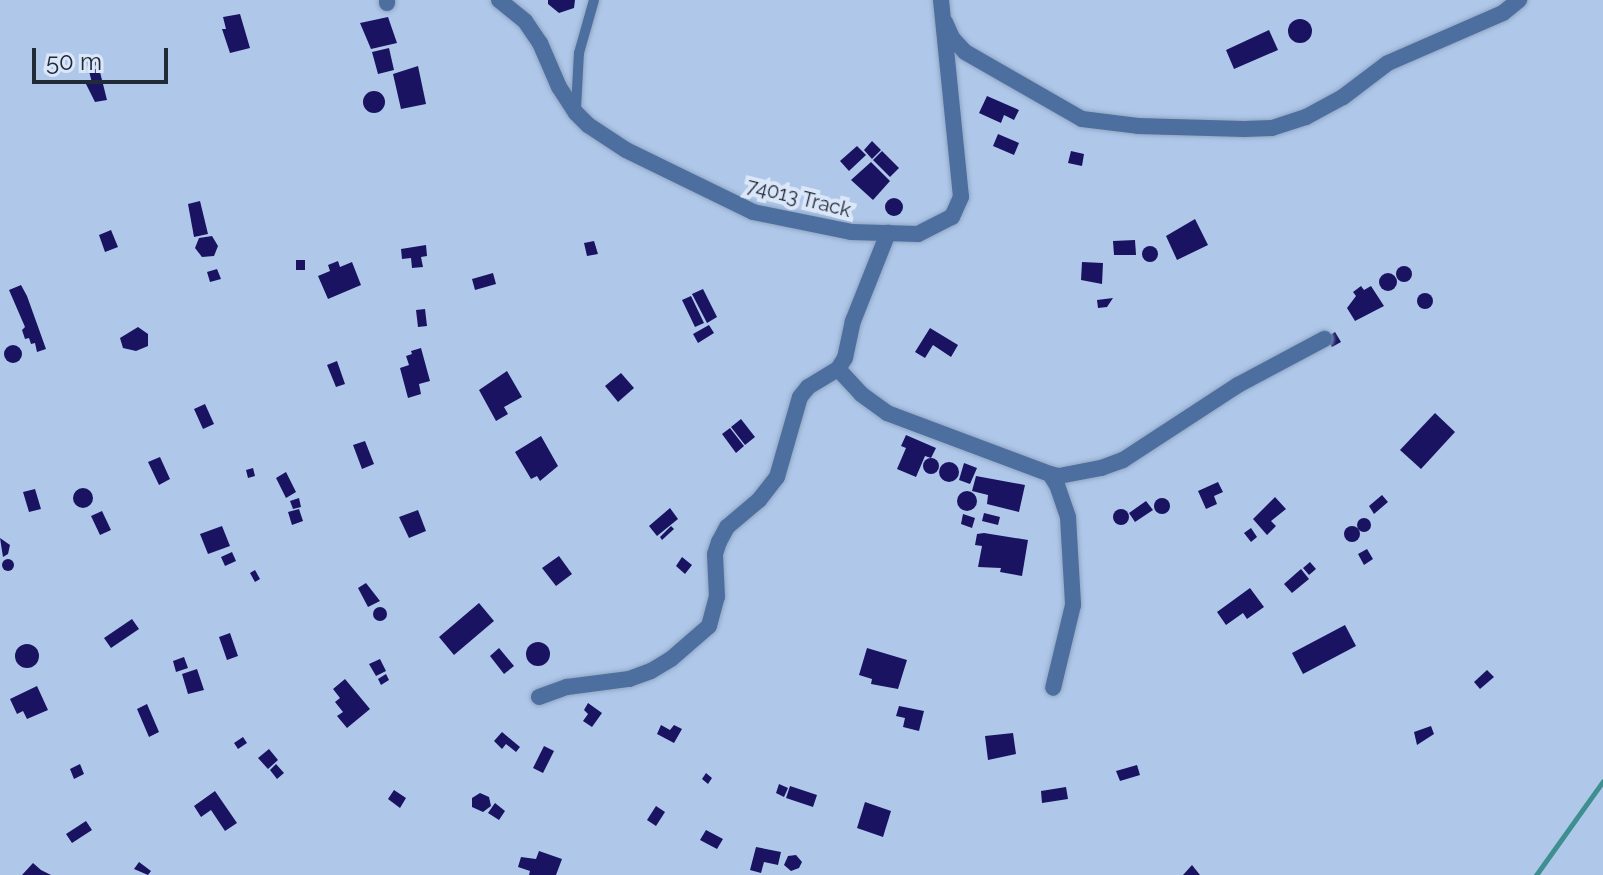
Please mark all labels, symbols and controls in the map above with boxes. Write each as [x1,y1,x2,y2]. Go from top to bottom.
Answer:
scale bar [36,32,172,82]
text: 50 m [46,47,102,76]
street label: 74013 Track [744,173,854,223]

